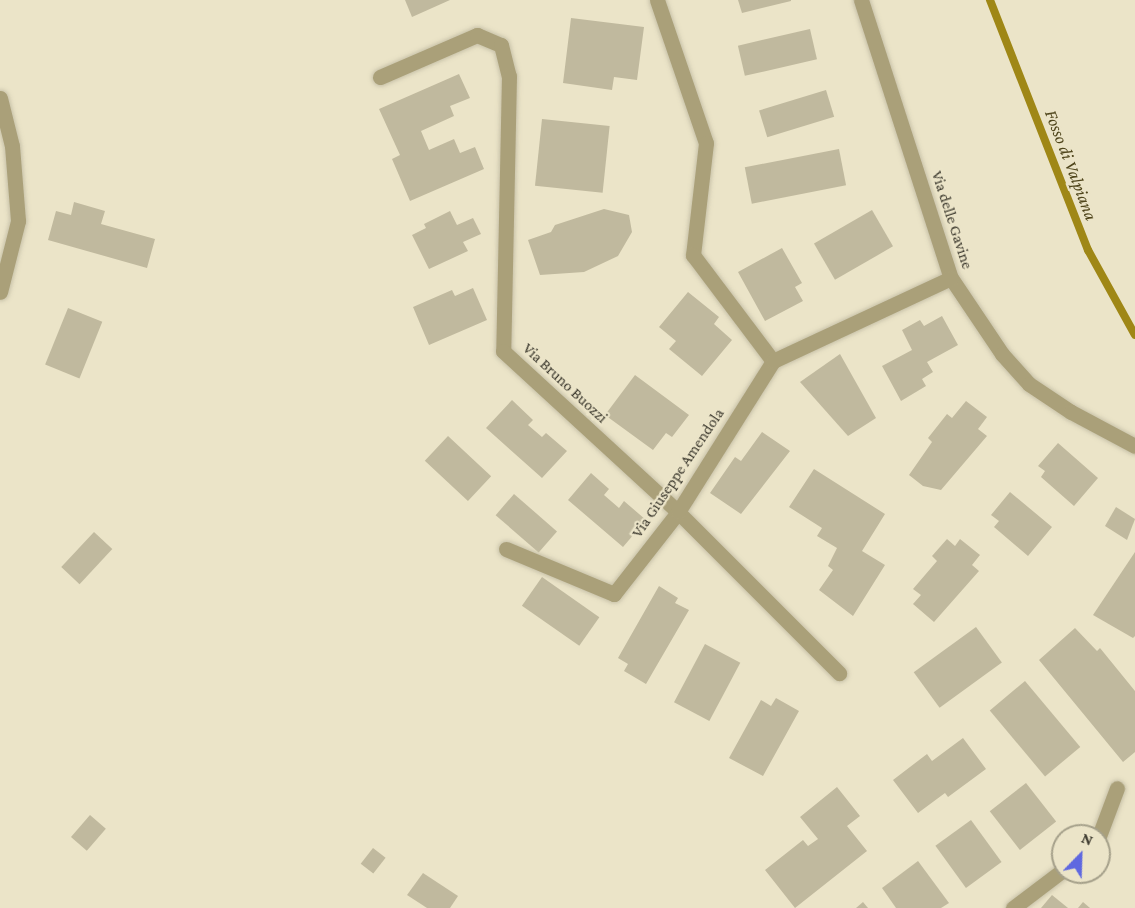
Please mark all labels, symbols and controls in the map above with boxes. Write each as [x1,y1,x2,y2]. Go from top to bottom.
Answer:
water label: Fosso di Valpiana [1040,107,1102,223]
street label: Via delle Gavine [927,169,977,271]
street label: Via Bruno Buozzi [519,339,611,427]
street label: Via Giuseppe Amendola [628,405,728,541]
north arrow [1051,824,1111,884]
text: N [1079,829,1096,849]

